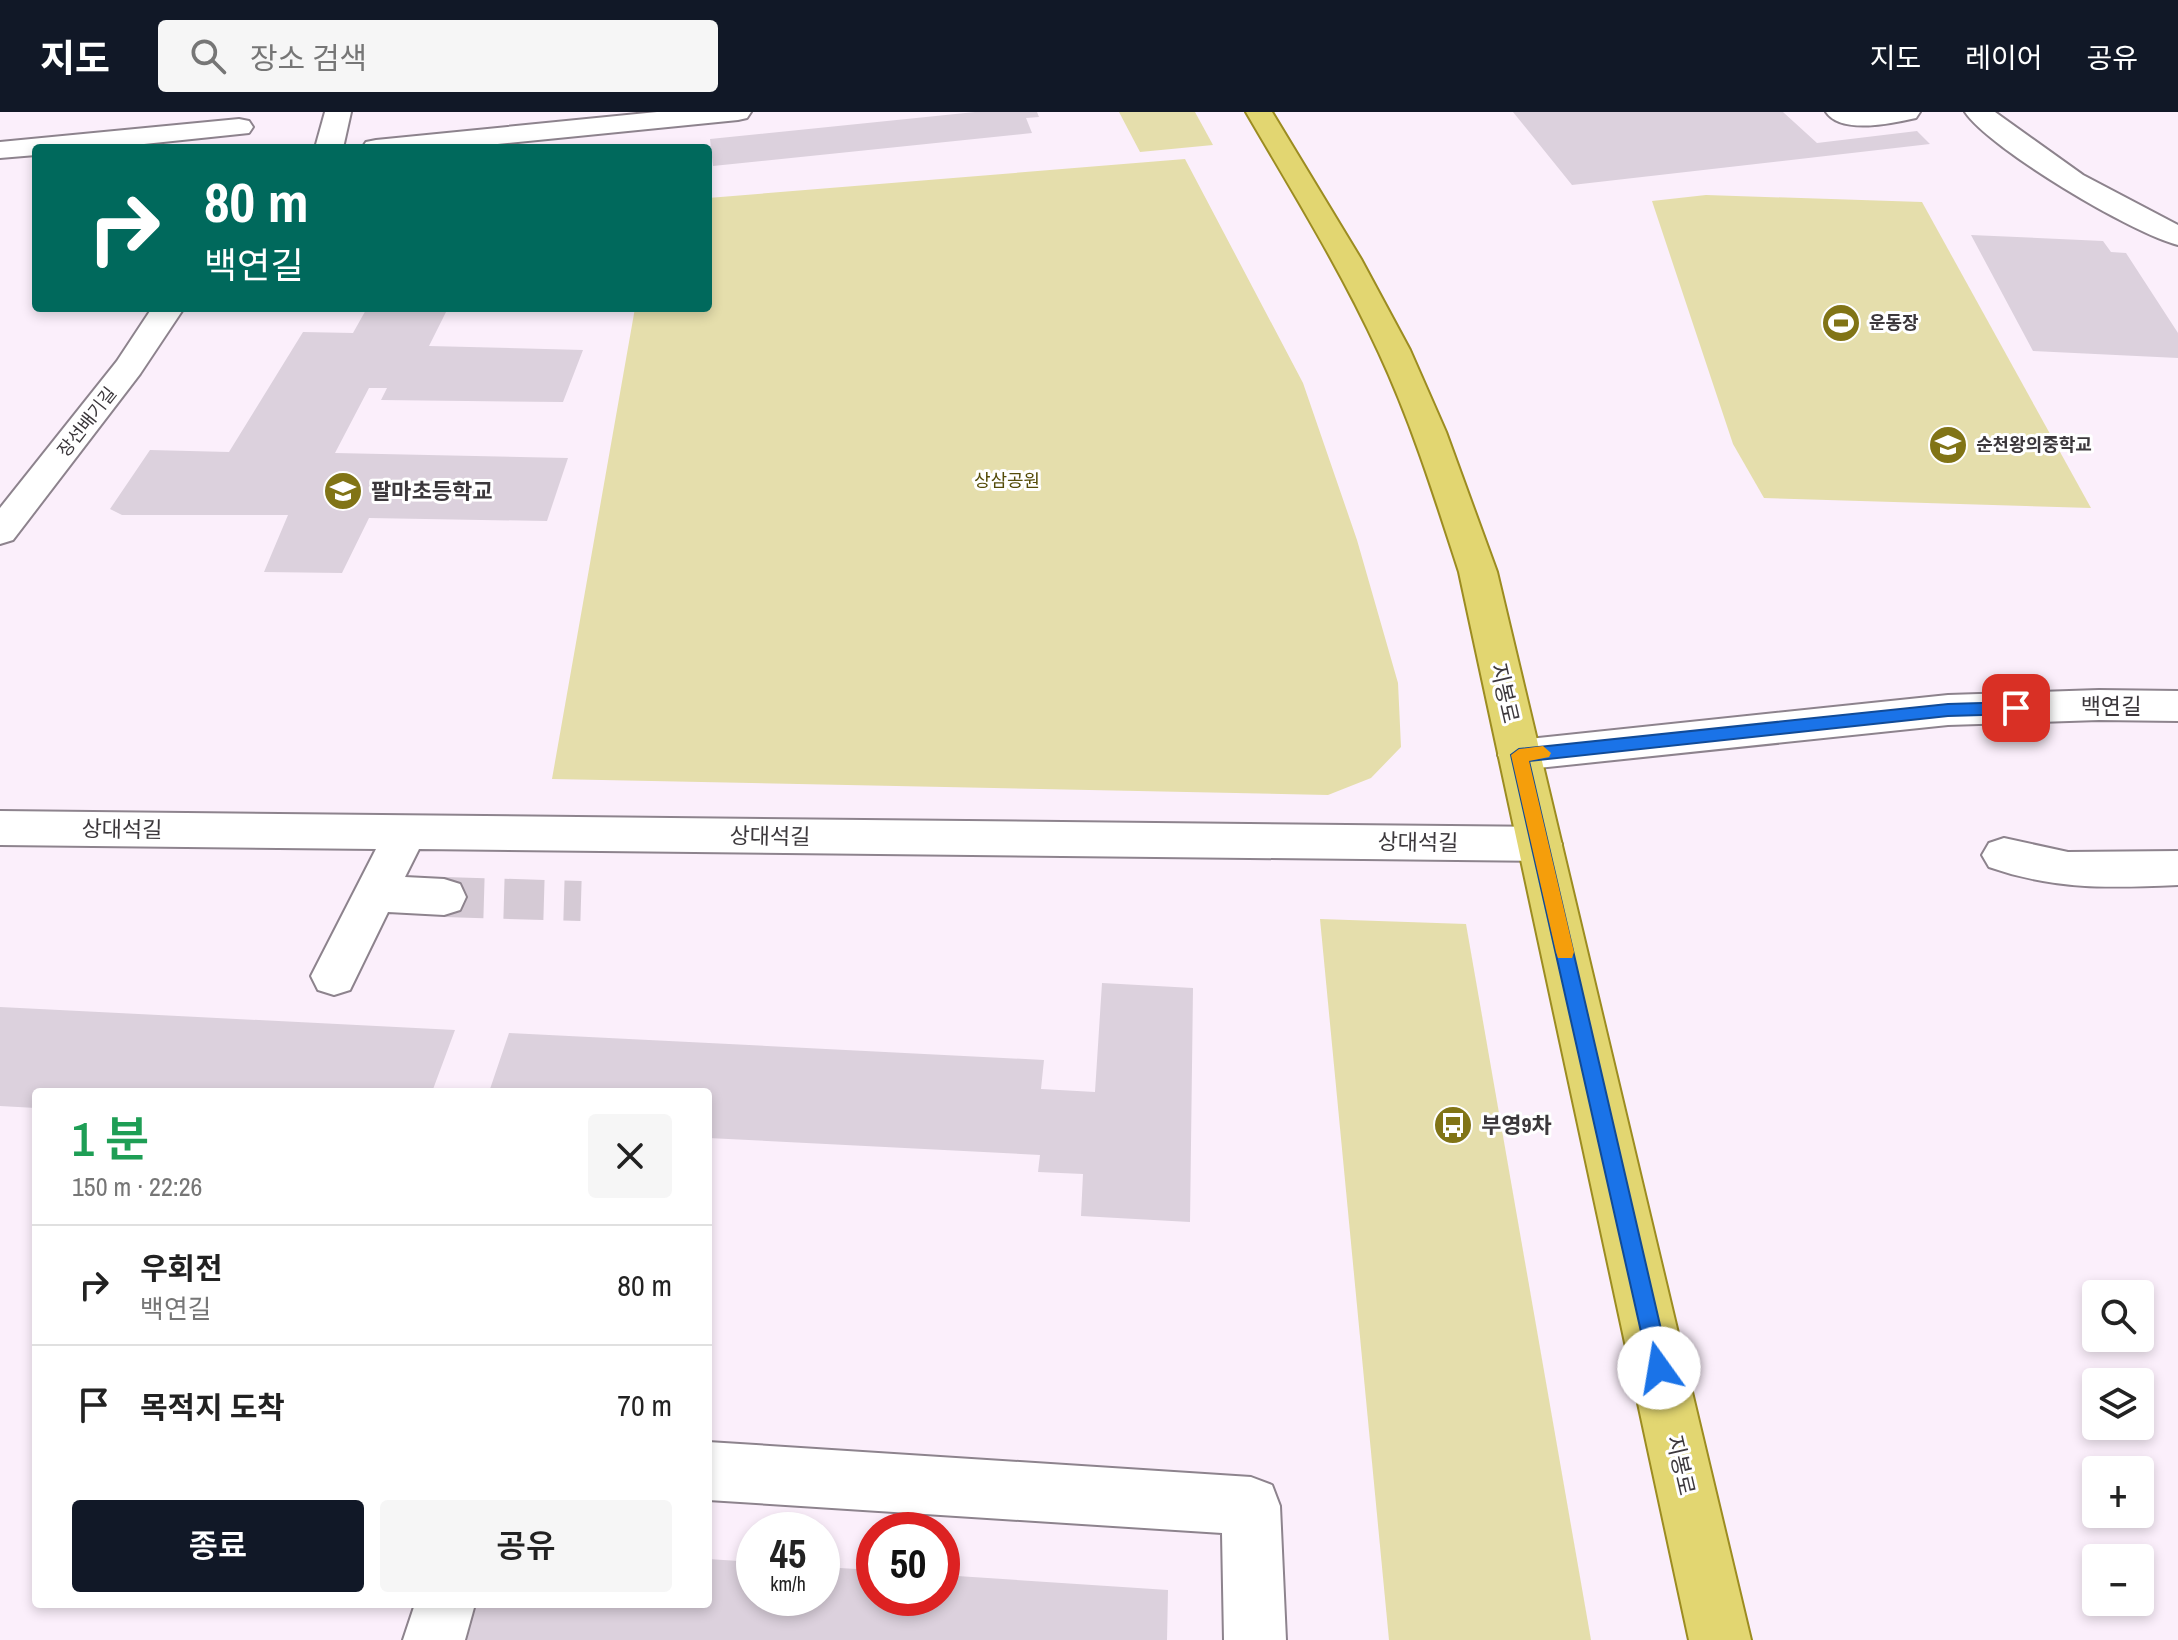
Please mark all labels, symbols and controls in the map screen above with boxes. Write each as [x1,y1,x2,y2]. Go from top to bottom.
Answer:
search box [158,20,718,92]
text: 지도 [40,33,110,84]
icon: search [186,34,230,78]
text: 장소 검색 [250,38,367,78]
text: 지도 [1870,39,1921,77]
text: 레이어 [1965,39,2042,77]
text: 공유 [2086,39,2138,77]
text: 80 m [204,164,309,239]
icon: right [72,176,176,280]
text: 백연길 [204,241,303,289]
sports icon: 운동장 [1820,302,1862,344]
place label: 운동장 [1869,310,1919,335]
street label: 장선배기길 [51,381,122,462]
school or university icon: 순천왕의중학교 [1927,424,1969,466]
place label: 순천왕의중학교 [1976,432,2092,457]
park label: 상삼공원 [974,468,1040,493]
school or university icon: 팔마초등학교 [322,470,364,512]
place label: 팔마초등학교 [371,476,492,506]
street label: 지봉로 [1484,660,1526,726]
pin [1982,674,2050,742]
icon: arrive [1994,686,2038,730]
street label: 백연길 [2081,691,2141,721]
street label: 상대석길 [81,813,163,845]
street label: 상대석길 [729,820,811,852]
street label: 상대석길 [1377,826,1459,858]
bus stop icon: 부영9차 [1432,1104,1474,1146]
text: 1 분 [72,1106,149,1171]
place label: 부영9차 [1481,1110,1552,1140]
button: close [588,1114,672,1198]
text: 150 m · 22:26 [72,1169,202,1204]
text: 우회전 [140,1248,223,1288]
icon: right [72,1263,116,1307]
text: 80 m [617,1265,672,1305]
map controls [2082,1280,2154,1616]
button: search [2082,1280,2154,1352]
text: 백연길 [140,1291,212,1326]
position arrow [1617,1326,1701,1410]
button: layers [2082,1368,2154,1440]
icon: arrive [72,1383,116,1427]
text: 70 m [617,1385,672,1425]
text: 목적지 도착 [140,1387,285,1427]
street label: 지봉로 [1660,1432,1702,1498]
button: + [2082,1456,2154,1528]
button: 종료 [72,1500,364,1592]
button: 공유 [380,1500,672,1592]
speed limit sign: 50 [856,1512,960,1616]
text: 45 [770,1527,806,1580]
button: − [2082,1544,2154,1616]
text: km/h [770,1570,806,1597]

